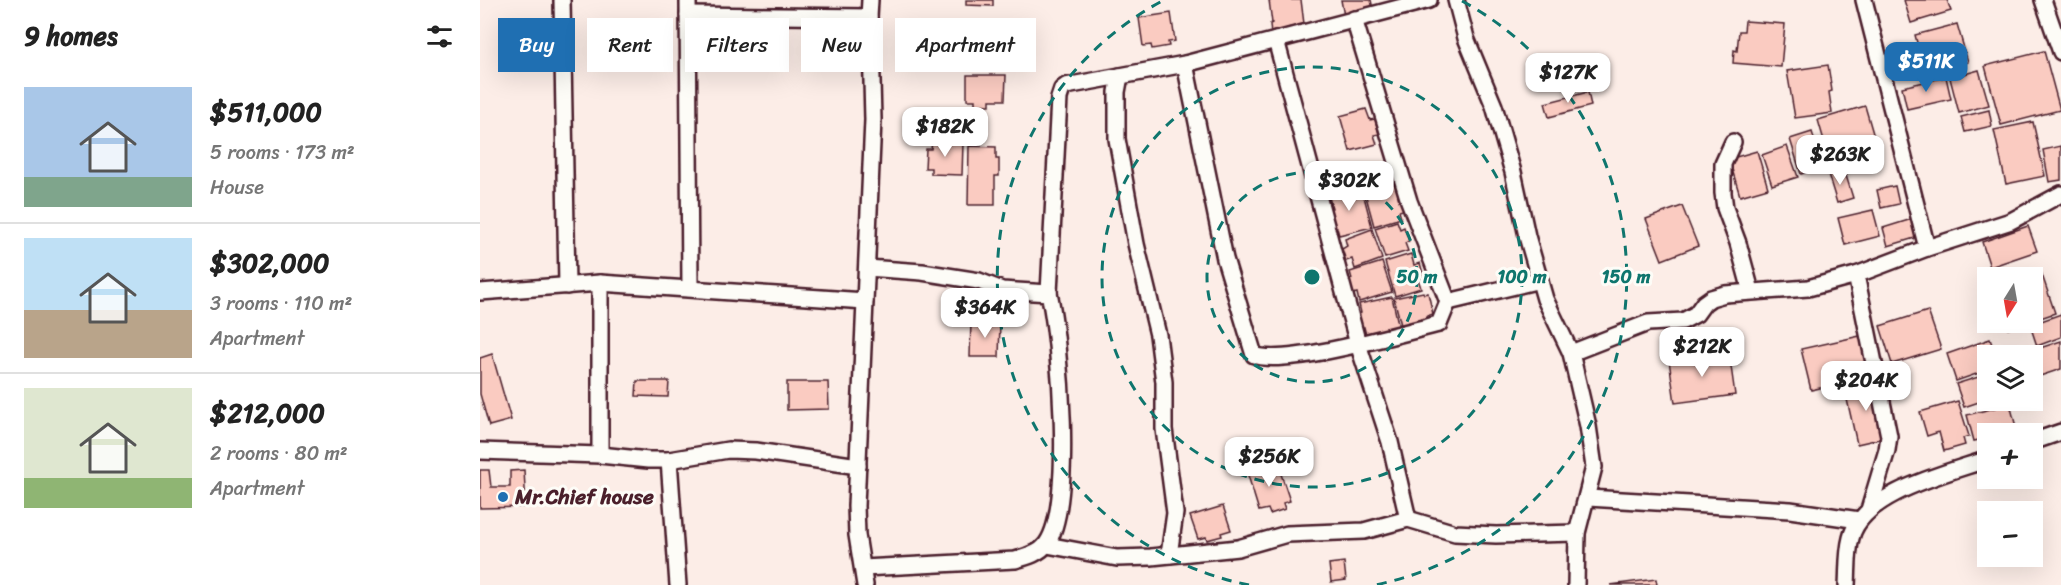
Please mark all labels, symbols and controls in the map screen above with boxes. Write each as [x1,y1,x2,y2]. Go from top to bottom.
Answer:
text: 9 homes [24,13,118,59]
chip: Buy [498,18,575,72]
chip: Rent [587,18,673,72]
chip: Filters [685,18,789,72]
chip: New [801,18,883,72]
chip: Apartment [895,18,1036,72]
icon: filters [423,20,456,53]
pin: $511K [1884,42,1968,93]
text: $511K [1899,44,1954,79]
pin: $127K [1526,53,1610,104]
text: $127K [1539,55,1597,90]
text: $511,000 [210,89,322,135]
pin: $182K [903,107,987,158]
text: $182K [916,109,974,144]
icon: home [72,111,144,183]
text: 5 rooms · 173 m² [210,135,355,170]
pin: $263K [1798,135,1882,186]
text: $263K [1810,137,1870,172]
pin: $302K [1307,161,1391,212]
text: $302K [1319,163,1379,198]
text: House [210,170,264,205]
text: $302,000 [210,240,330,286]
text: 50 m [1397,261,1438,293]
text: 100 m [1498,261,1547,293]
text: 150 m [1602,261,1650,293]
icon: home [72,262,144,334]
centre of rings [1302,267,1322,287]
north arrow [1977,267,2043,333]
map controls [1977,267,2043,567]
text: 3 rooms · 110 m² [210,286,352,321]
pin: $364K [943,288,1027,339]
text: $364K [955,290,1015,325]
text: Apartment [210,321,304,356]
pin: $212K [1660,327,1744,378]
text: $212K [1673,329,1731,364]
button: layers [1977,345,2043,411]
pin: $204K [1824,361,1908,412]
text: $204K [1835,363,1897,398]
text: $212,000 [210,390,325,436]
icon: home [72,412,144,484]
button: + [1977,423,2043,489]
text: 2 rooms · 80 m² [210,436,348,471]
pin: $256K [1227,437,1311,488]
text: $256K [1239,439,1299,474]
text: Apartment [210,471,304,506]
place label: Mr.Chief house [514,478,654,516]
marker: Mr.Chief house [496,490,510,504]
button: − [1977,501,2043,567]

